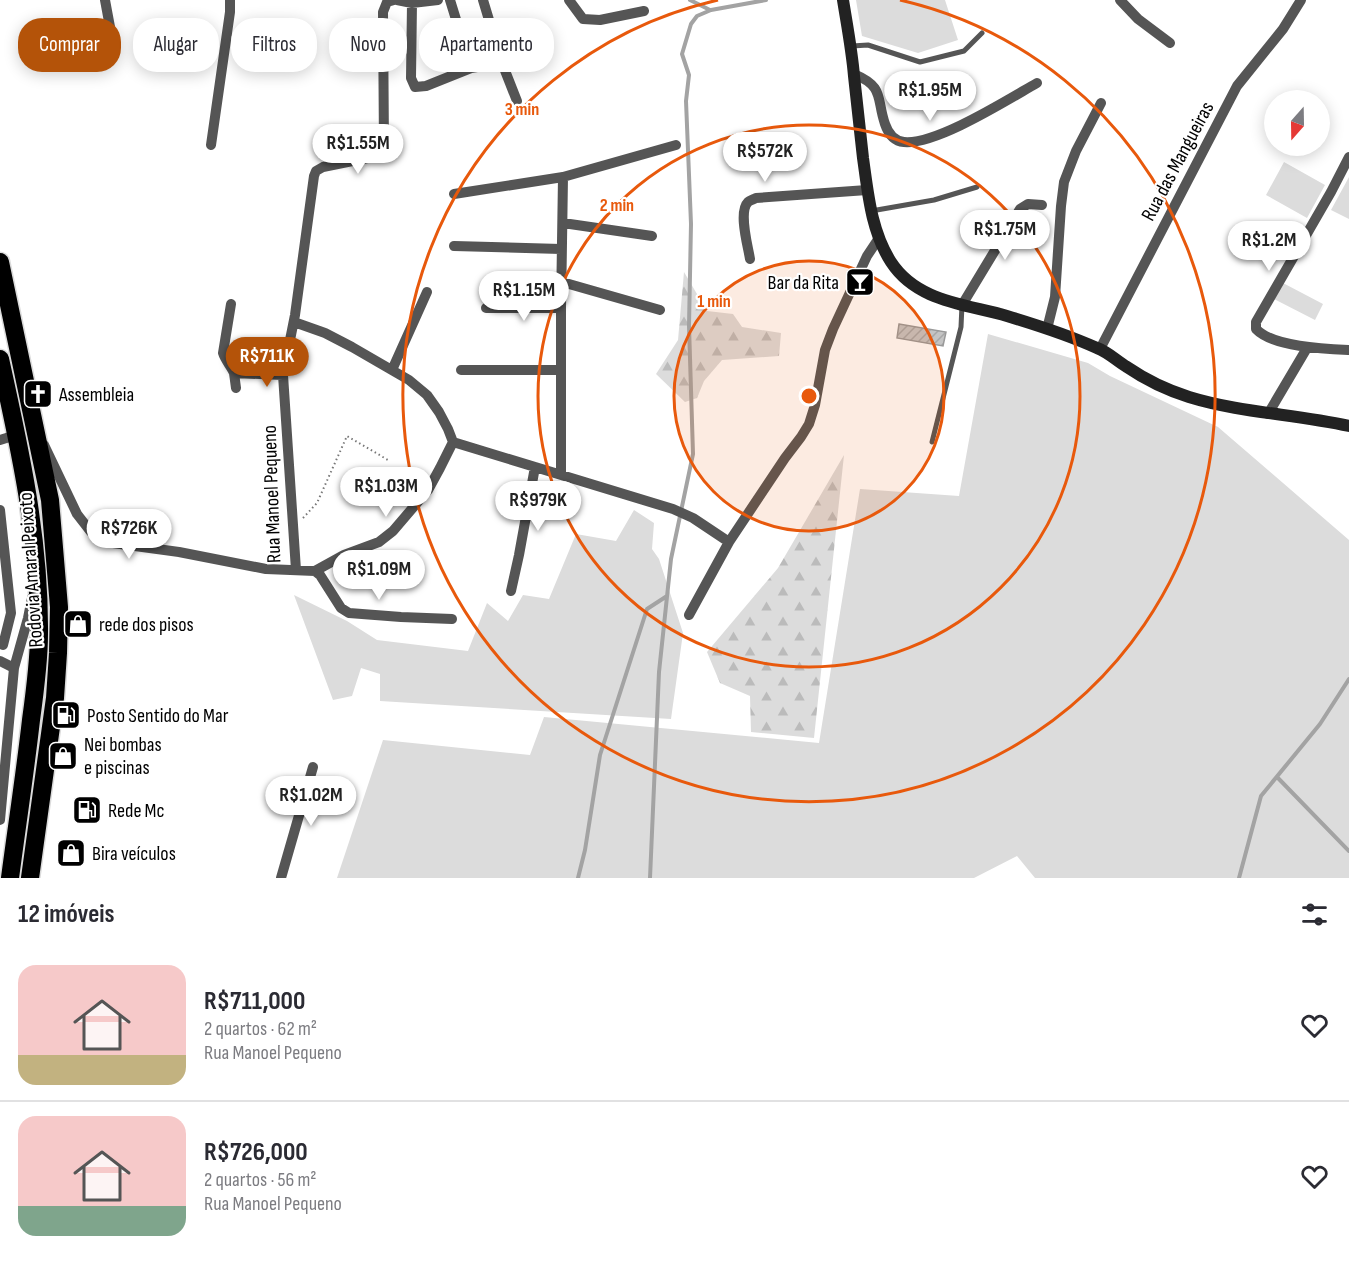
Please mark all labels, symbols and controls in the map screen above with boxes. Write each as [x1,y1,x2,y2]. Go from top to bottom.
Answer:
chip: Comprar [18,18,121,72]
chip: Alugar [133,18,219,72]
chip: Filtros [231,18,317,72]
chip: Novo [329,18,407,72]
chip: Apartamento [419,18,554,72]
pin: R$1.95M [875,71,985,122]
text: R$1.95M [898,78,962,102]
north arrow [1264,90,1330,156]
map controls [1264,90,1330,156]
street label: Rua das Mangueiras [1136,98,1219,225]
text: 3 min [505,99,539,120]
pin: R$1.55M [303,124,413,175]
text: R$1.55M [326,131,390,155]
pin: R$572K [716,132,814,183]
text: R$572K [737,139,793,163]
text: 2 min [600,195,634,216]
pin: R$1.75M [950,210,1060,261]
text: R$1.75M [974,217,1036,241]
pin: R$1.2M [1220,221,1318,272]
text: R$1.2M [1242,228,1296,252]
bar icon: Bar da Rita [844,266,876,298]
pin: R$1.15M [469,271,579,322]
place label: Bar da Rita [768,271,839,295]
text: R$1.15M [493,278,555,302]
text: 1 min [697,291,731,312]
pin: R$711K [218,337,316,388]
text: R$711K [240,344,294,368]
church icon: Assembleia [22,378,54,410]
place label: Assembleia [58,383,134,407]
centre of rings [799,386,819,406]
street label: Rua Manoel Pequeno [258,425,286,563]
pin: R$1.03M [331,467,441,518]
text: R$1.03M [354,474,418,498]
pin: R$979K [489,481,587,532]
text: R$979K [509,488,567,512]
street label: Rodovia Amaral Peixoto [14,492,48,648]
pin: R$726K [80,509,178,560]
text: R$726K [101,516,157,540]
pin: R$1.09M [324,550,434,601]
text: R$1.09M [347,557,411,581]
shop icon: rede dos pisos [62,608,94,640]
place label: rede dos pisos [99,613,194,637]
fuel station icon: Posto Sentido do Mar [50,699,82,731]
place label: Posto Sentido do Mar [87,704,229,728]
place label: Nei bombas e piscinas [84,733,162,780]
shop icon: Nei bombas e piscinas [47,740,79,772]
pin: R$1.02M [256,776,366,827]
text: R$1.02M [279,783,343,807]
fuel station icon: Rede Mc [71,794,103,826]
place label: Rede Mc [108,799,164,823]
shop icon: Bira veículos [55,837,87,869]
place label: Bira veículos [92,842,176,866]
icon: filters [1298,898,1331,931]
text: 12 imóveis [18,899,115,930]
text: R$711,000 [204,986,305,1017]
icon: home [66,989,138,1061]
icon: heart [1298,1009,1331,1042]
text: 2 quartos · 62 m² [204,1017,317,1041]
text: Rua Manoel Pequeno [204,1041,342,1065]
text: R$726,000 [204,1137,308,1168]
icon: home [66,1140,138,1212]
icon: heart [1298,1160,1331,1193]
text: 2 quartos · 56 m² [204,1168,317,1192]
text: Rua Manoel Pequeno [204,1192,342,1216]

